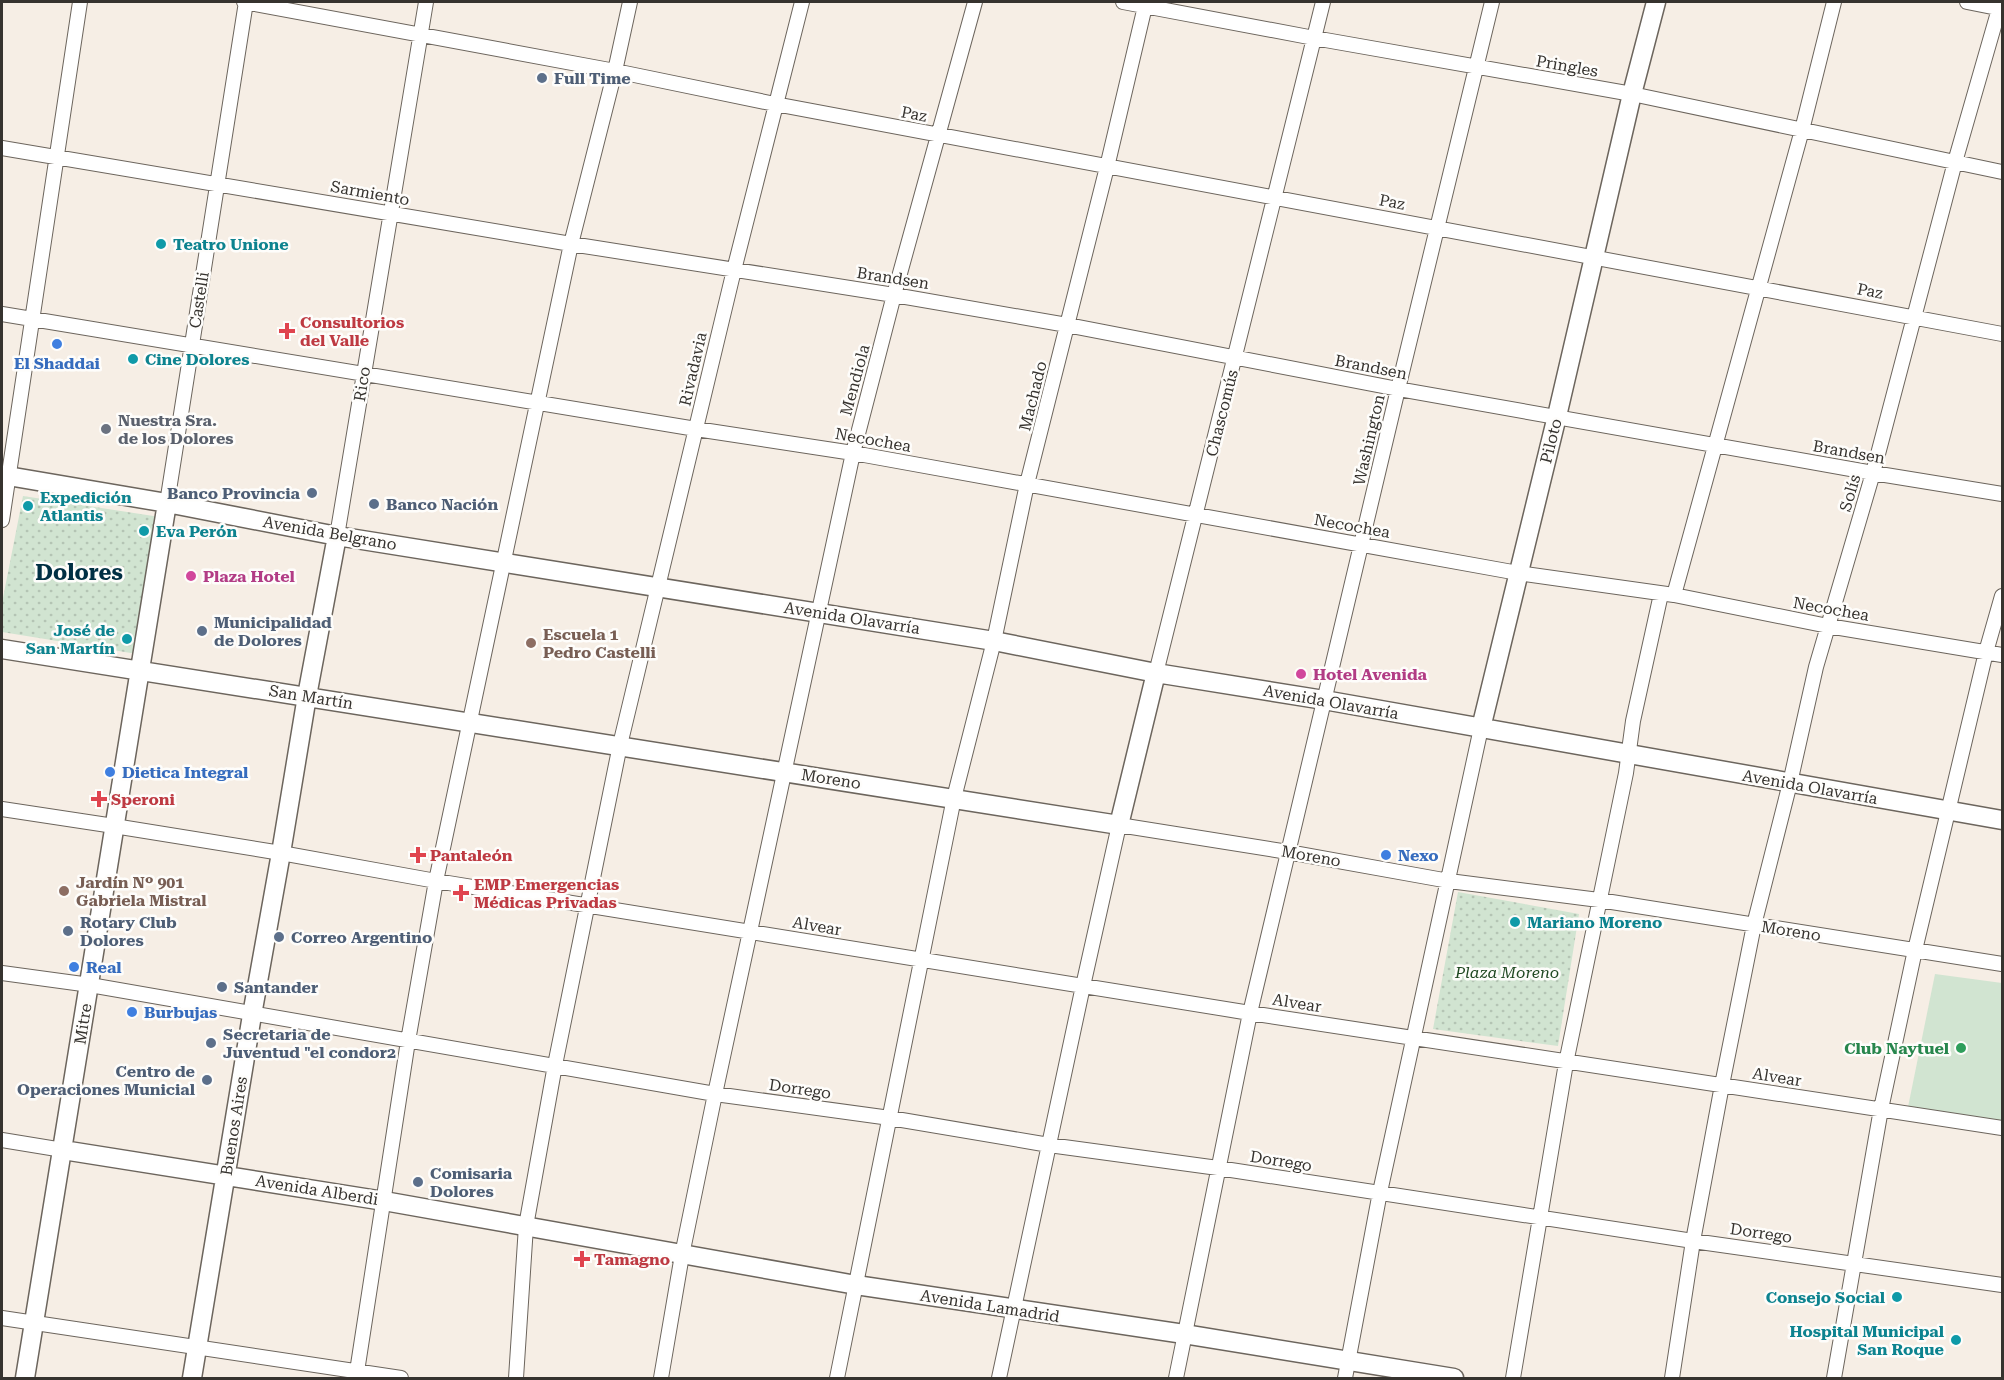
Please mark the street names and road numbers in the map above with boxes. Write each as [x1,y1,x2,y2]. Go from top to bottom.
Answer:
street label: Pringles [1534,51,1600,81]
street label: Paz [899,102,929,126]
street label: Sarmiento [329,177,411,209]
street label: Paz [1377,190,1407,214]
street label: Brandsen [855,263,931,293]
street label: Castelli [185,270,213,330]
street label: Paz [1855,279,1885,303]
street label: Rivadavia [675,330,711,408]
street label: Mendiola [836,342,874,418]
street label: Brandsen [1333,351,1409,383]
street label: Machado [1015,359,1051,433]
street label: Rico [350,365,374,403]
street label: Chascomús [1202,367,1242,458]
street label: Washington [1349,393,1389,487]
street label: Piloto [1536,416,1566,466]
street label: Necochea [833,424,913,456]
street label: Brandsen [1811,436,1887,468]
street label: Solís [1836,472,1864,514]
street label: Necochea [1312,510,1392,542]
street label: Avenida Belgrano [262,512,399,554]
street label: Necochea [1791,593,1871,625]
street label: Avenida Olavarría [783,598,922,638]
street label: San Martín [268,681,354,713]
street label: Avenida Olavarría [1262,681,1401,723]
street label: Moreno [800,765,862,793]
street label: Avenida Olavarría [1741,766,1880,808]
street label: Moreno [1280,841,1342,871]
street label: Alvear [791,912,843,940]
street label: Moreno [1760,917,1822,945]
street label: Alvear [1271,990,1323,1016]
street label: Mitre [70,1002,96,1046]
street label: Alvear [1751,1064,1803,1090]
street label: Buenos Aires [217,1075,251,1177]
street label: Dorrego [768,1075,832,1103]
street label: Dorrego [1249,1147,1314,1175]
street label: Avenida Alberdi [254,1171,380,1209]
street label: Dorrego [1729,1219,1793,1247]
street label: Avenida Lamadrid [919,1286,1061,1326]

